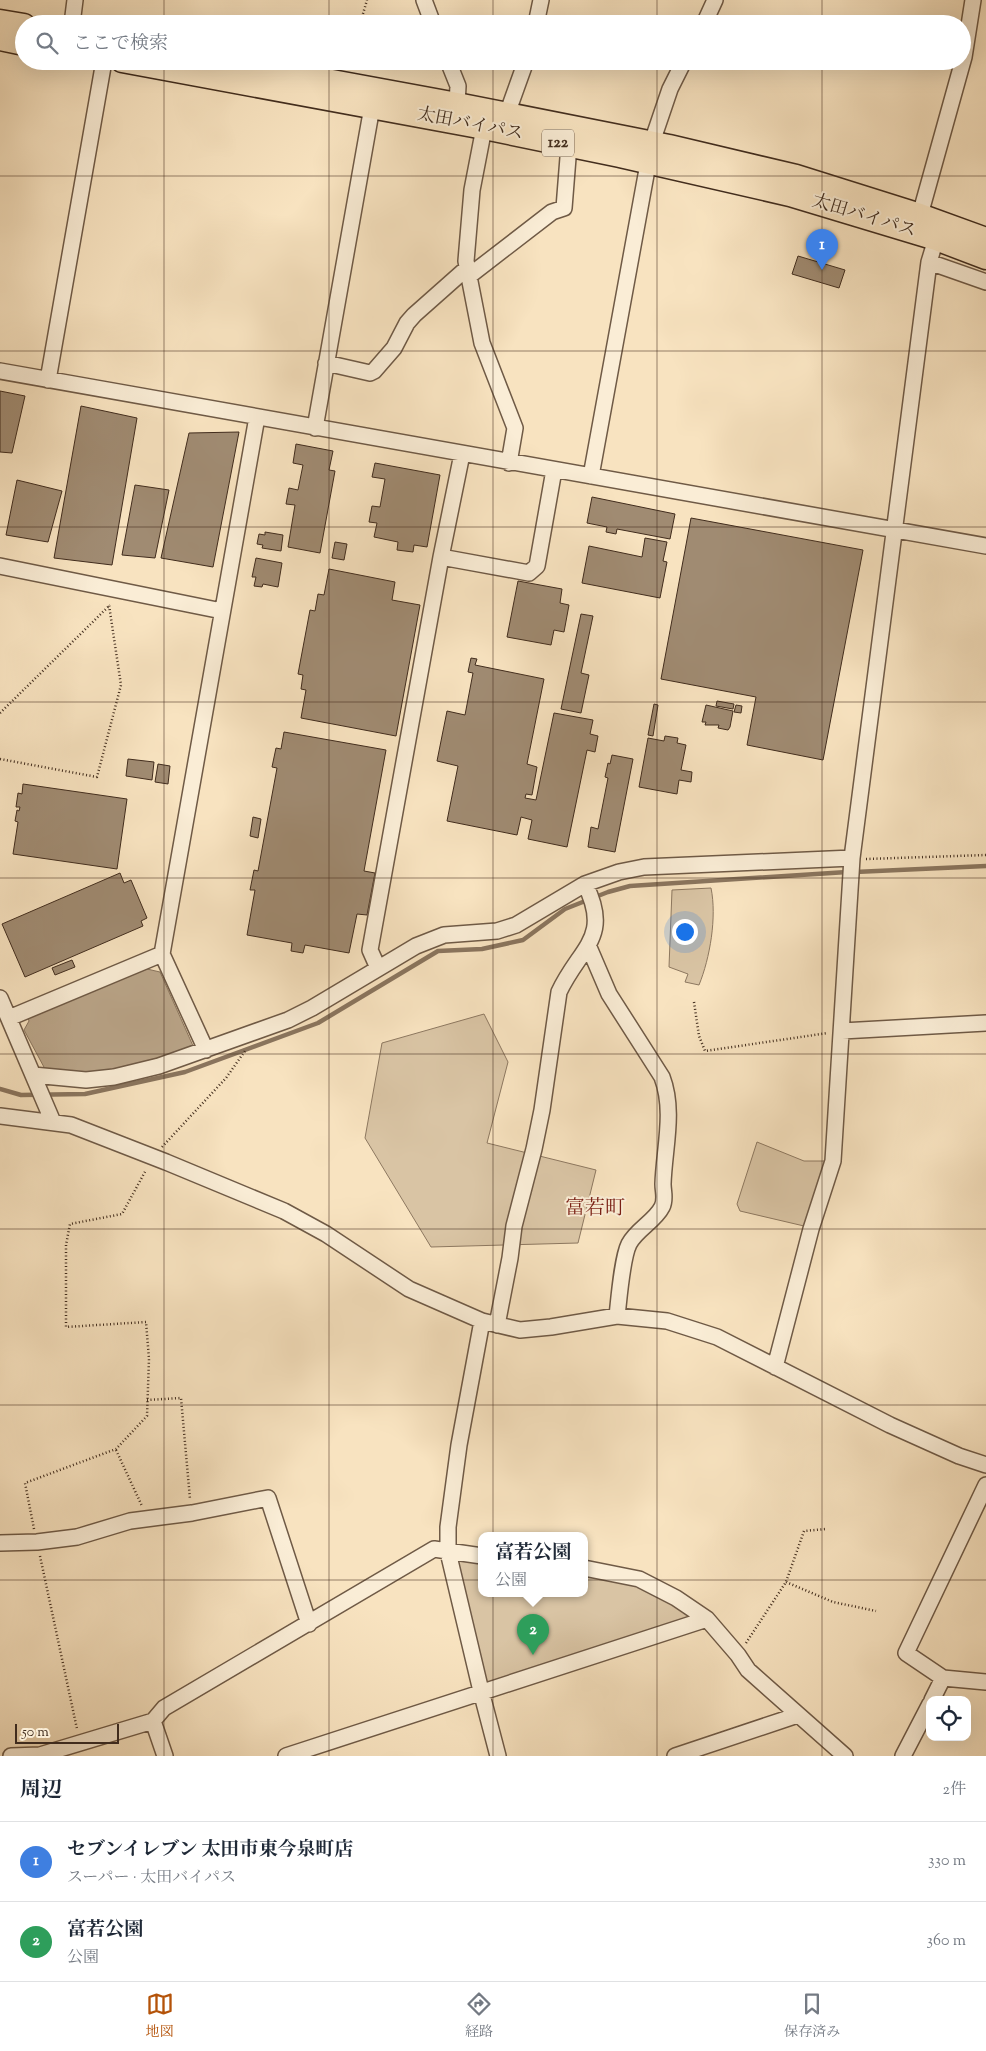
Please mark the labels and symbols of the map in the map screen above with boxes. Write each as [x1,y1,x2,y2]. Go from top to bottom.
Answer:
street label: 太田バイパス [415,102,525,148]
road number: 122 [542,130,574,156]
street label: 太田バイパス [809,189,919,245]
pin: 1 [806,229,838,270]
your location [672,919,698,945]
district label: 富若町 [565,1195,625,1224]
pin: 2 [517,1614,549,1655]
scale bar [15,1721,119,1744]

